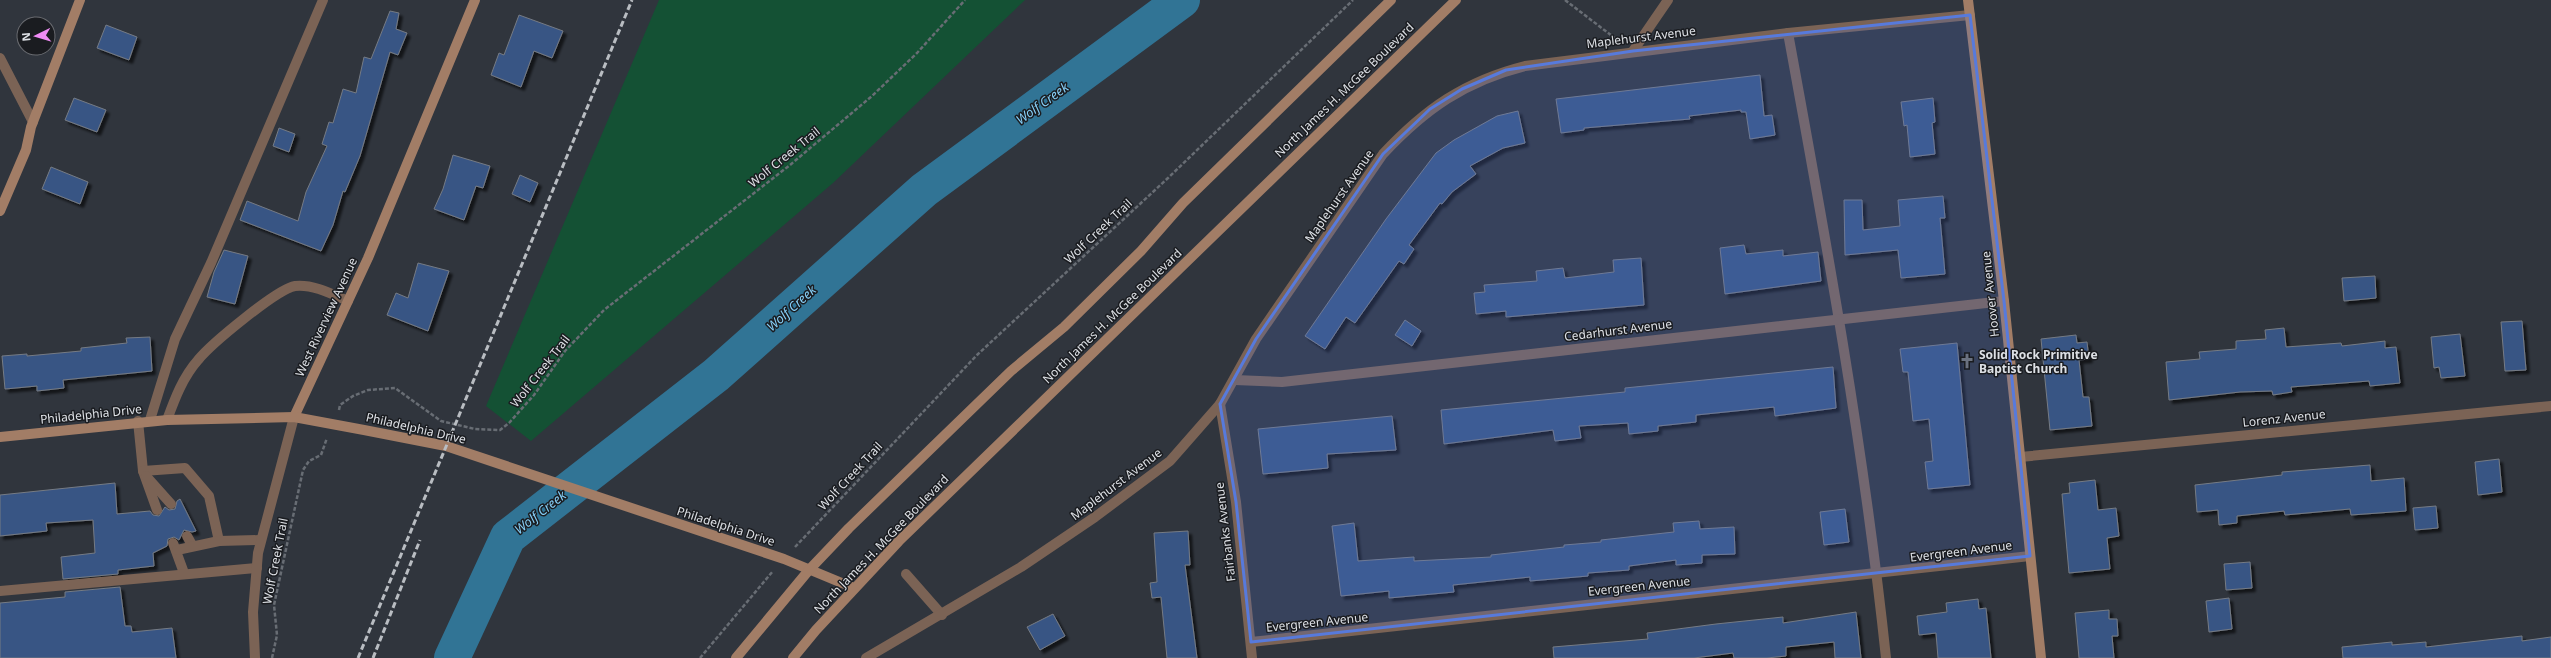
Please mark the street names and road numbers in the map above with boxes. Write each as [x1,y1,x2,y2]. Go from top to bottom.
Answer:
street label: North James H. McGee Boulevard [1271,19,1417,161]
street label: Maplehurst Avenue [1585,22,1697,52]
street label: Wolf Creek Trail [745,123,823,191]
street label: Maplehurst Avenue [1300,146,1378,246]
street label: Wolf Creek Trail [1060,195,1136,267]
street label: North James H. McGee Boulevard [1039,245,1185,387]
street label: Hoover Avenue [1977,250,2003,338]
street label: West Riverview Avenue [291,254,361,379]
street label: Cedarhurst Avenue [1563,315,1673,345]
street label: Wolf Creek Trail [506,331,574,411]
street label: Philadelphia Drive [39,400,143,428]
street label: Lorenz Avenue [2242,405,2327,431]
street label: Philadelphia Drive [364,408,468,448]
street label: Wolf Creek Trail [814,438,886,514]
street label: Maplehurst Avenue [1067,444,1165,524]
street label: North James H. McGee Boulevard [810,471,952,617]
street label: Fairbanks Avenue [1210,481,1240,583]
street label: Philadelphia Drive [675,502,777,550]
street label: Wolf Creek Trail [258,516,292,606]
street label: Evergreen Avenue [1909,536,2013,566]
street label: Evergreen Avenue [1587,572,1691,600]
street label: Evergreen Avenue [1265,608,1369,636]

